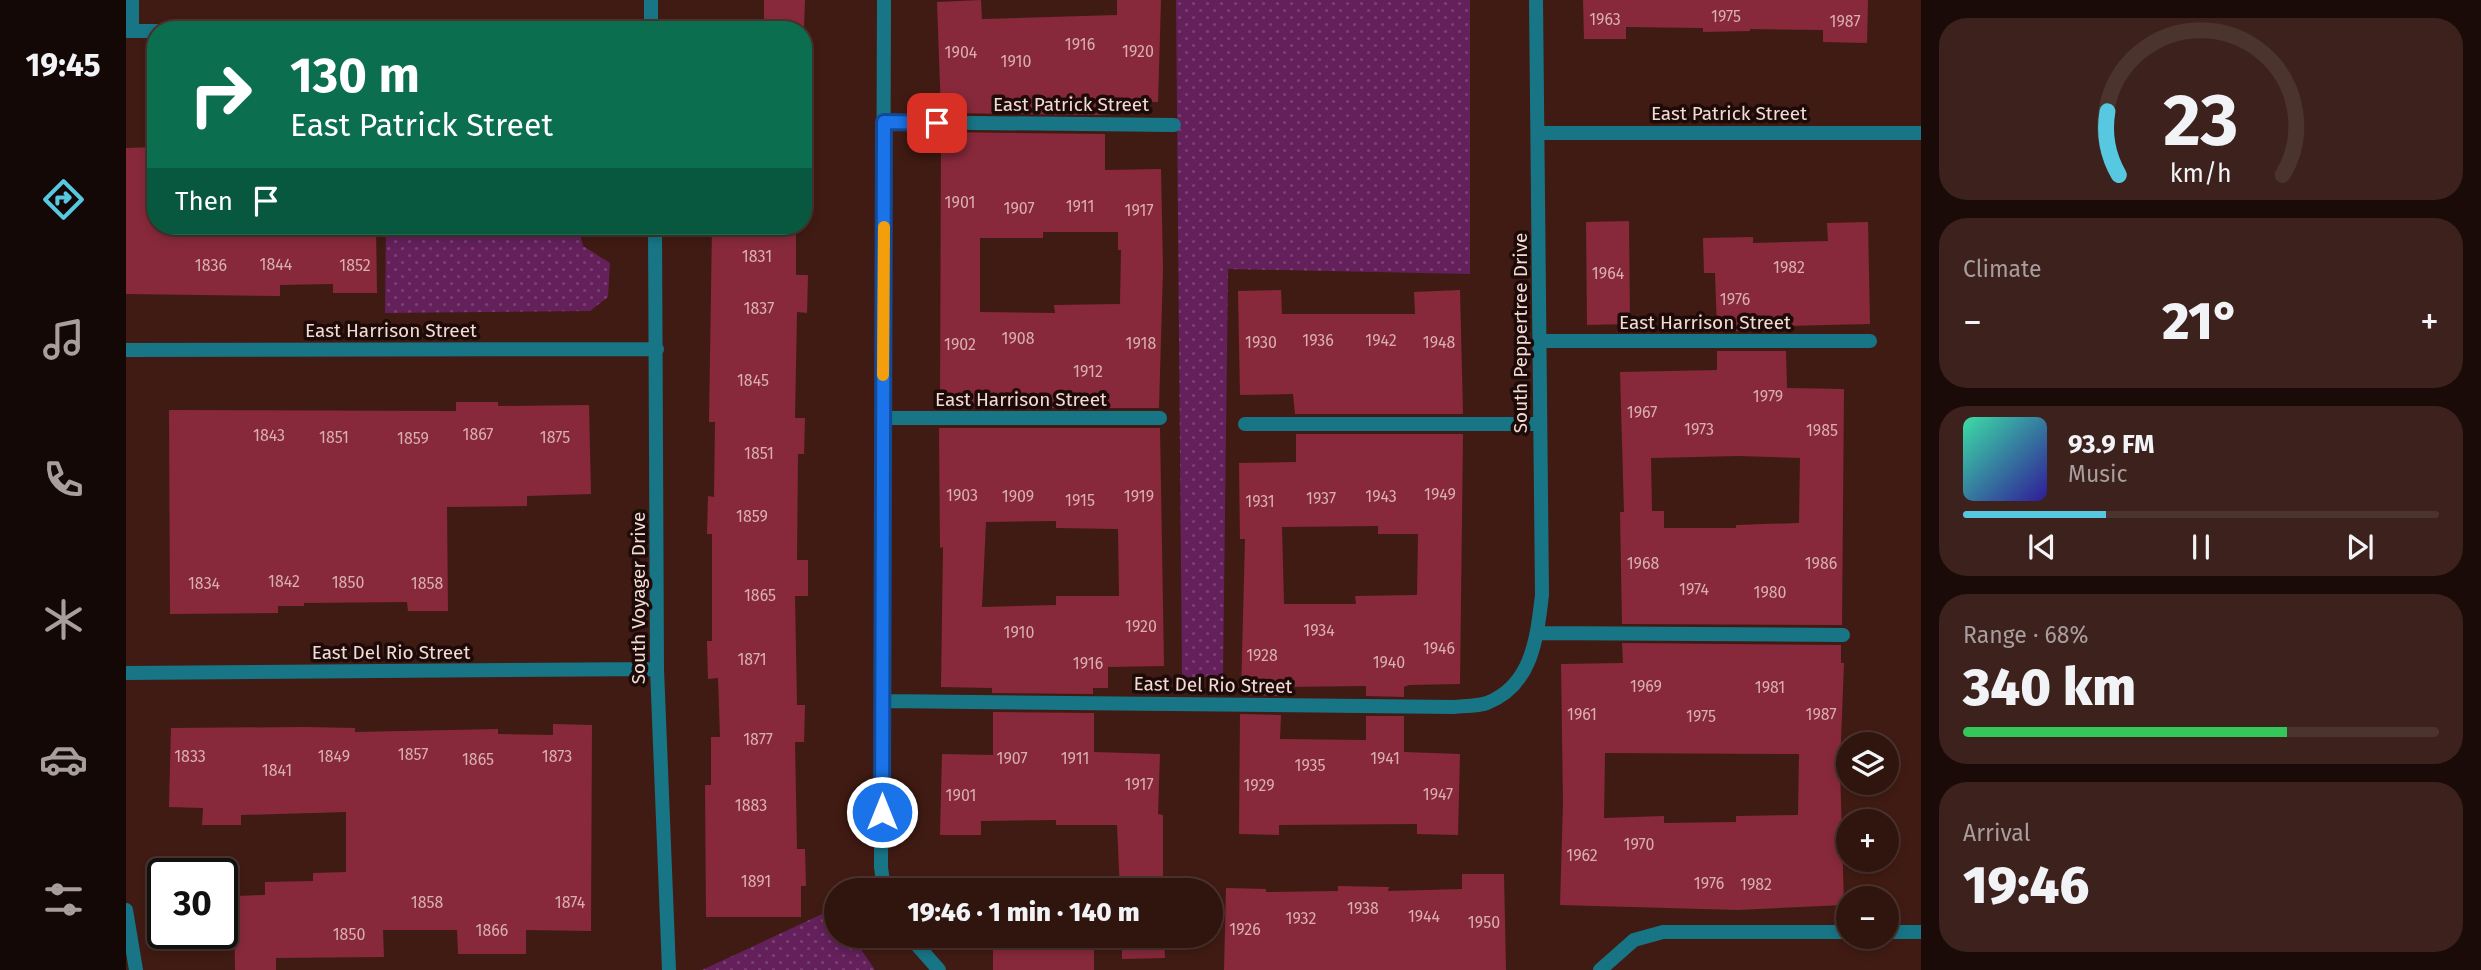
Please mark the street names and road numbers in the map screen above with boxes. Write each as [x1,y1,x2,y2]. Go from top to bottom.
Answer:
street label: East Patrick Street [993,93,1149,116]
street label: East Patrick Street [1651,102,1807,125]
street label: South Peppertree Drive [1509,233,1532,433]
street label: East Harrison Street [1619,311,1791,334]
street label: East Harrison Street [305,319,477,342]
street label: East Harrison Street [935,388,1107,411]
street label: South Voyager Drive [627,512,650,684]
street label: East Del Rio Street [312,641,470,664]
street label: East Del Rio Street [1134,672,1293,698]

